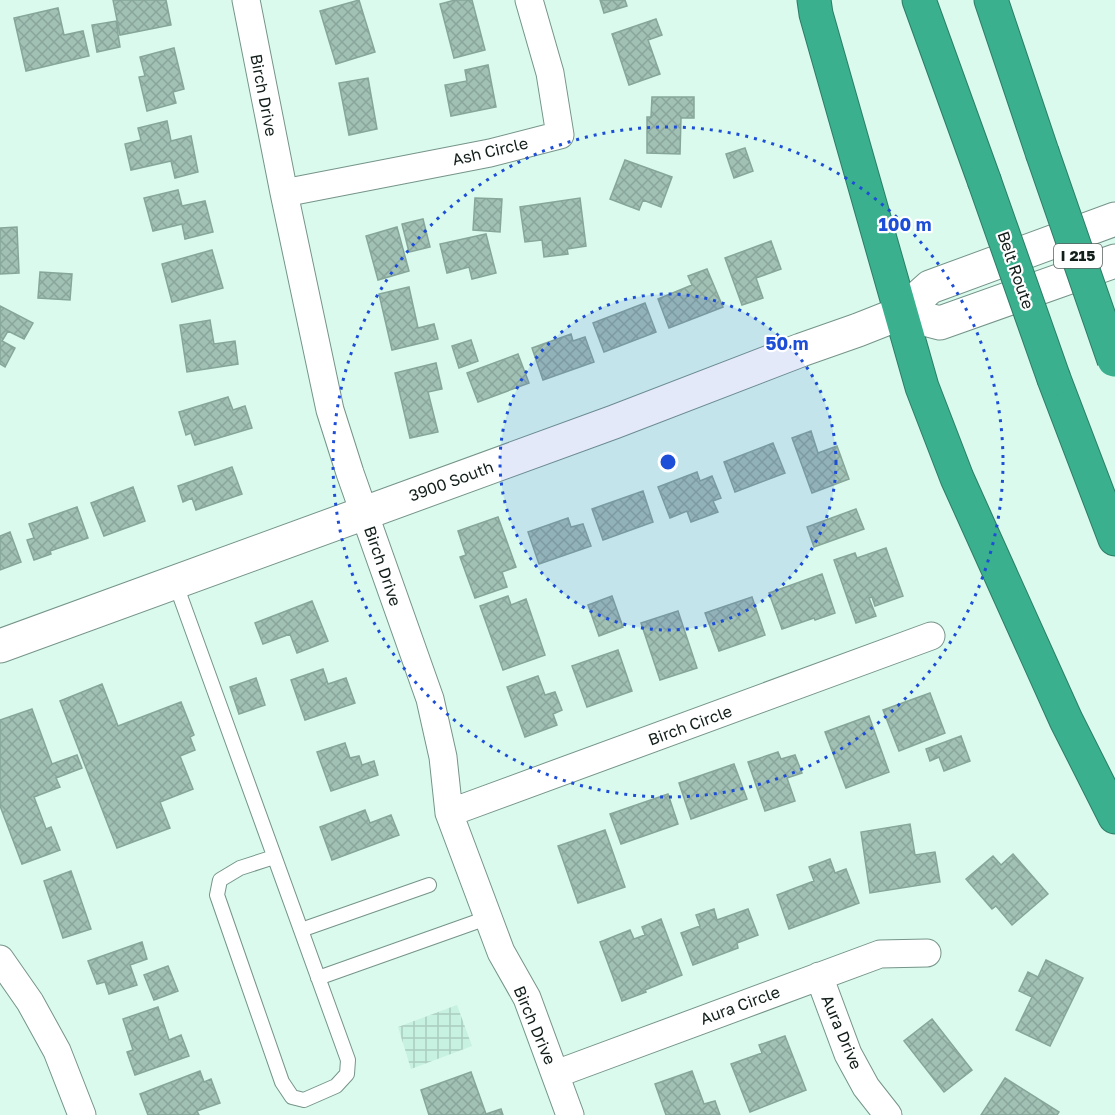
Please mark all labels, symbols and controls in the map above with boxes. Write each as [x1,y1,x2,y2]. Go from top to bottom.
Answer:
street label: Birch Drive [246,52,282,138]
street label: Ash Circle [450,133,530,169]
text: 100 m [879,213,931,235]
street label: Belt Route [993,229,1039,311]
road number: I 215 [1054,244,1102,268]
text: 50 m [766,332,808,354]
centre of rings [658,452,678,472]
street label: 3900 South [406,456,496,506]
street label: Birch Drive [360,523,406,609]
street label: Birch Circle [645,701,735,749]
street label: Aura Circle [697,981,783,1029]
street label: Birch Drive [510,983,560,1067]
street label: Aura Drive [817,992,867,1072]

